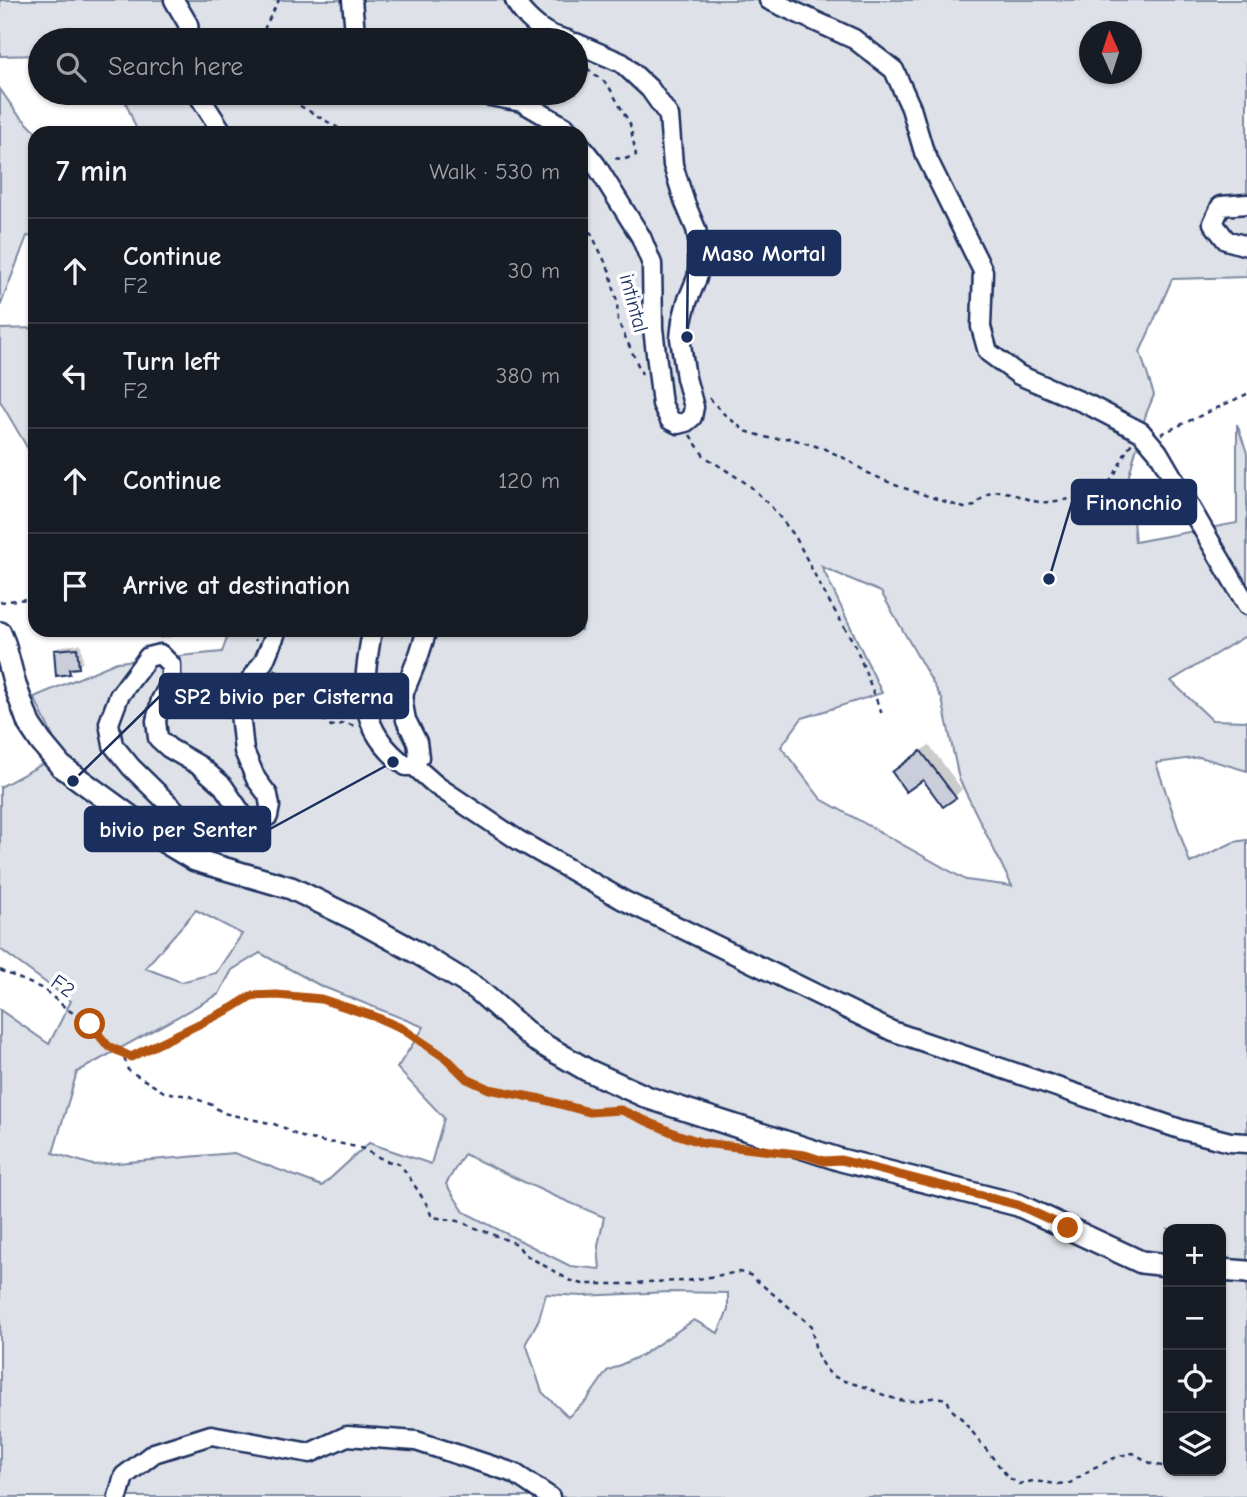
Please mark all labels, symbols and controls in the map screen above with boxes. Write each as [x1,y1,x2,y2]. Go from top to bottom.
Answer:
north arrow [1079,21,1142,84]
search box [28,28,588,105]
icon: search [52,48,90,86]
text: Search here [108,52,243,82]
text: 7 min [56,154,128,189]
text: Walk · 530 m [429,158,560,185]
callout: Maso Mortal [688,231,840,275]
text: Maso Mortal [702,240,826,267]
text: Continue [123,242,221,272]
icon: ahead [56,252,94,290]
text: 30 m [508,257,560,284]
street label: intintal [615,271,653,335]
text: F2 [123,272,148,299]
text: Turn left [123,347,220,377]
icon: left [56,357,94,395]
text: 380 m [496,362,560,389]
text: F2 [123,377,148,404]
icon: ahead [56,462,94,500]
text: Continue [123,466,221,496]
text: 120 m [498,467,560,494]
callout: Finonchio [1072,480,1196,524]
text: Finonchio [1086,489,1182,516]
icon: arrive [56,567,94,605]
text: Arrive at destination [123,571,350,601]
callout: SP2 bivio per Cisterna [160,674,408,718]
text: SP2 bivio per Cisterna [174,683,394,710]
callout: bivio per Senter [85,807,270,851]
text: bivio per Senter [99,816,258,843]
street label: F2 [47,970,79,1002]
route start [74,1008,105,1039]
route end [1052,1212,1083,1243]
map controls [1163,1224,1226,1476]
button: + [1163,1224,1226,1287]
button: − [1163,1287,1226,1350]
button: locate [1163,1350,1226,1413]
button: layers [1163,1413,1226,1476]

